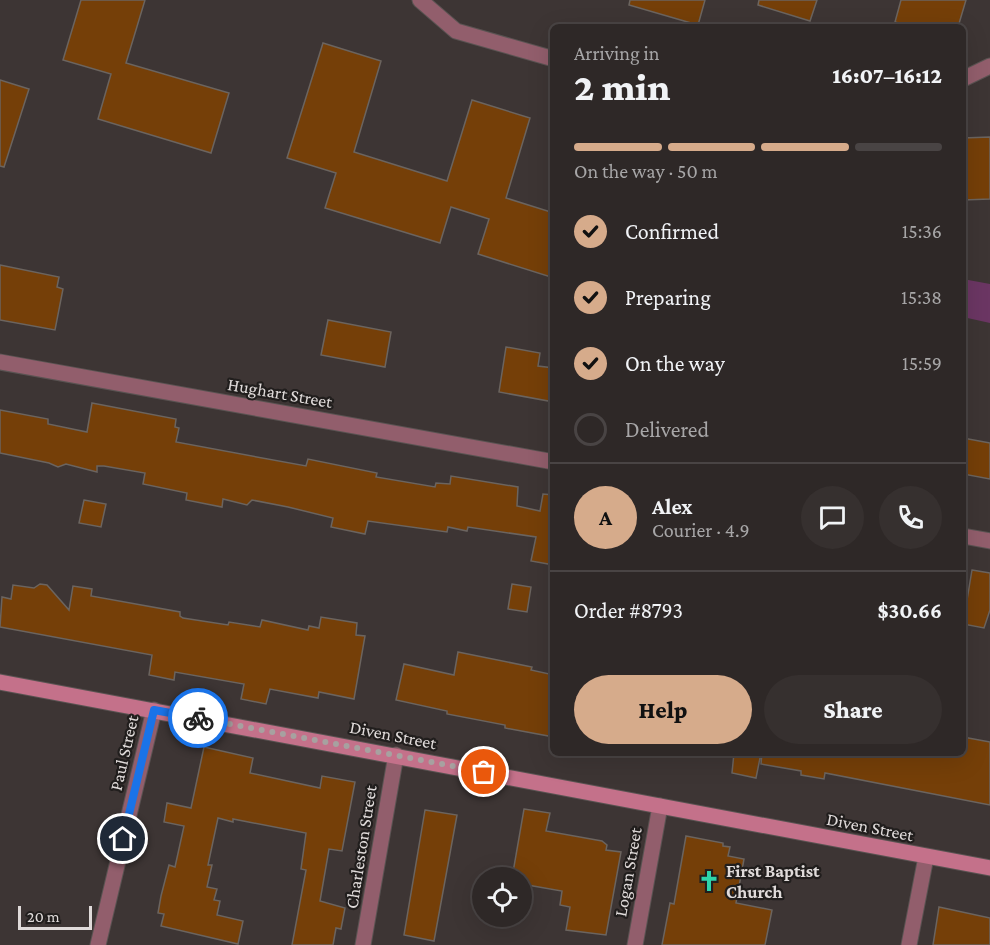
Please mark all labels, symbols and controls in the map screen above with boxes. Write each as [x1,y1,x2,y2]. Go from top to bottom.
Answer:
text: Arriving in [574,42,659,64]
text: 16:07–16:12 [832,63,942,88]
text: 2 min [574,65,670,108]
text: On the way · 50 m [574,160,718,182]
icon: check [574,215,607,248]
text: Confirmed [625,219,719,244]
text: 15:36 [902,220,942,242]
icon: check [574,281,607,314]
text: Preparing [625,285,711,310]
text: 15:38 [901,286,942,308]
icon: check [574,347,607,380]
text: On the way [625,351,725,376]
text: 15:59 [902,352,942,374]
street label: Hughart Street [226,374,335,412]
text: Delivered [625,417,709,442]
button: chat [801,486,864,549]
button: phone [879,486,942,549]
text: Alex [652,494,693,519]
text: A [599,505,612,530]
text: Courier · 4.9 [652,519,750,541]
text: Order #8793 [574,598,683,623]
text: $30.66 [878,598,942,623]
button: Help [574,675,752,744]
button: Share [764,675,942,744]
courier [168,688,228,748]
icon: bike [182,702,215,735]
street label: Paul Street [106,712,143,793]
street label: Diven Street [348,717,439,753]
pin [458,746,509,797]
icon: bag [467,755,500,788]
street label: Charleston Street [341,783,381,910]
street label: Diven Street [825,809,916,845]
pin [97,813,148,864]
icon: home [106,822,139,855]
street label: Logan Street [610,825,646,918]
place label: First Baptist Church [726,861,820,902]
map controls [472,867,532,927]
button: locate [472,867,532,927]
church icon: First Baptist Church [697,869,721,893]
scale bar [18,903,92,930]
text: 20 m [27,908,60,925]

